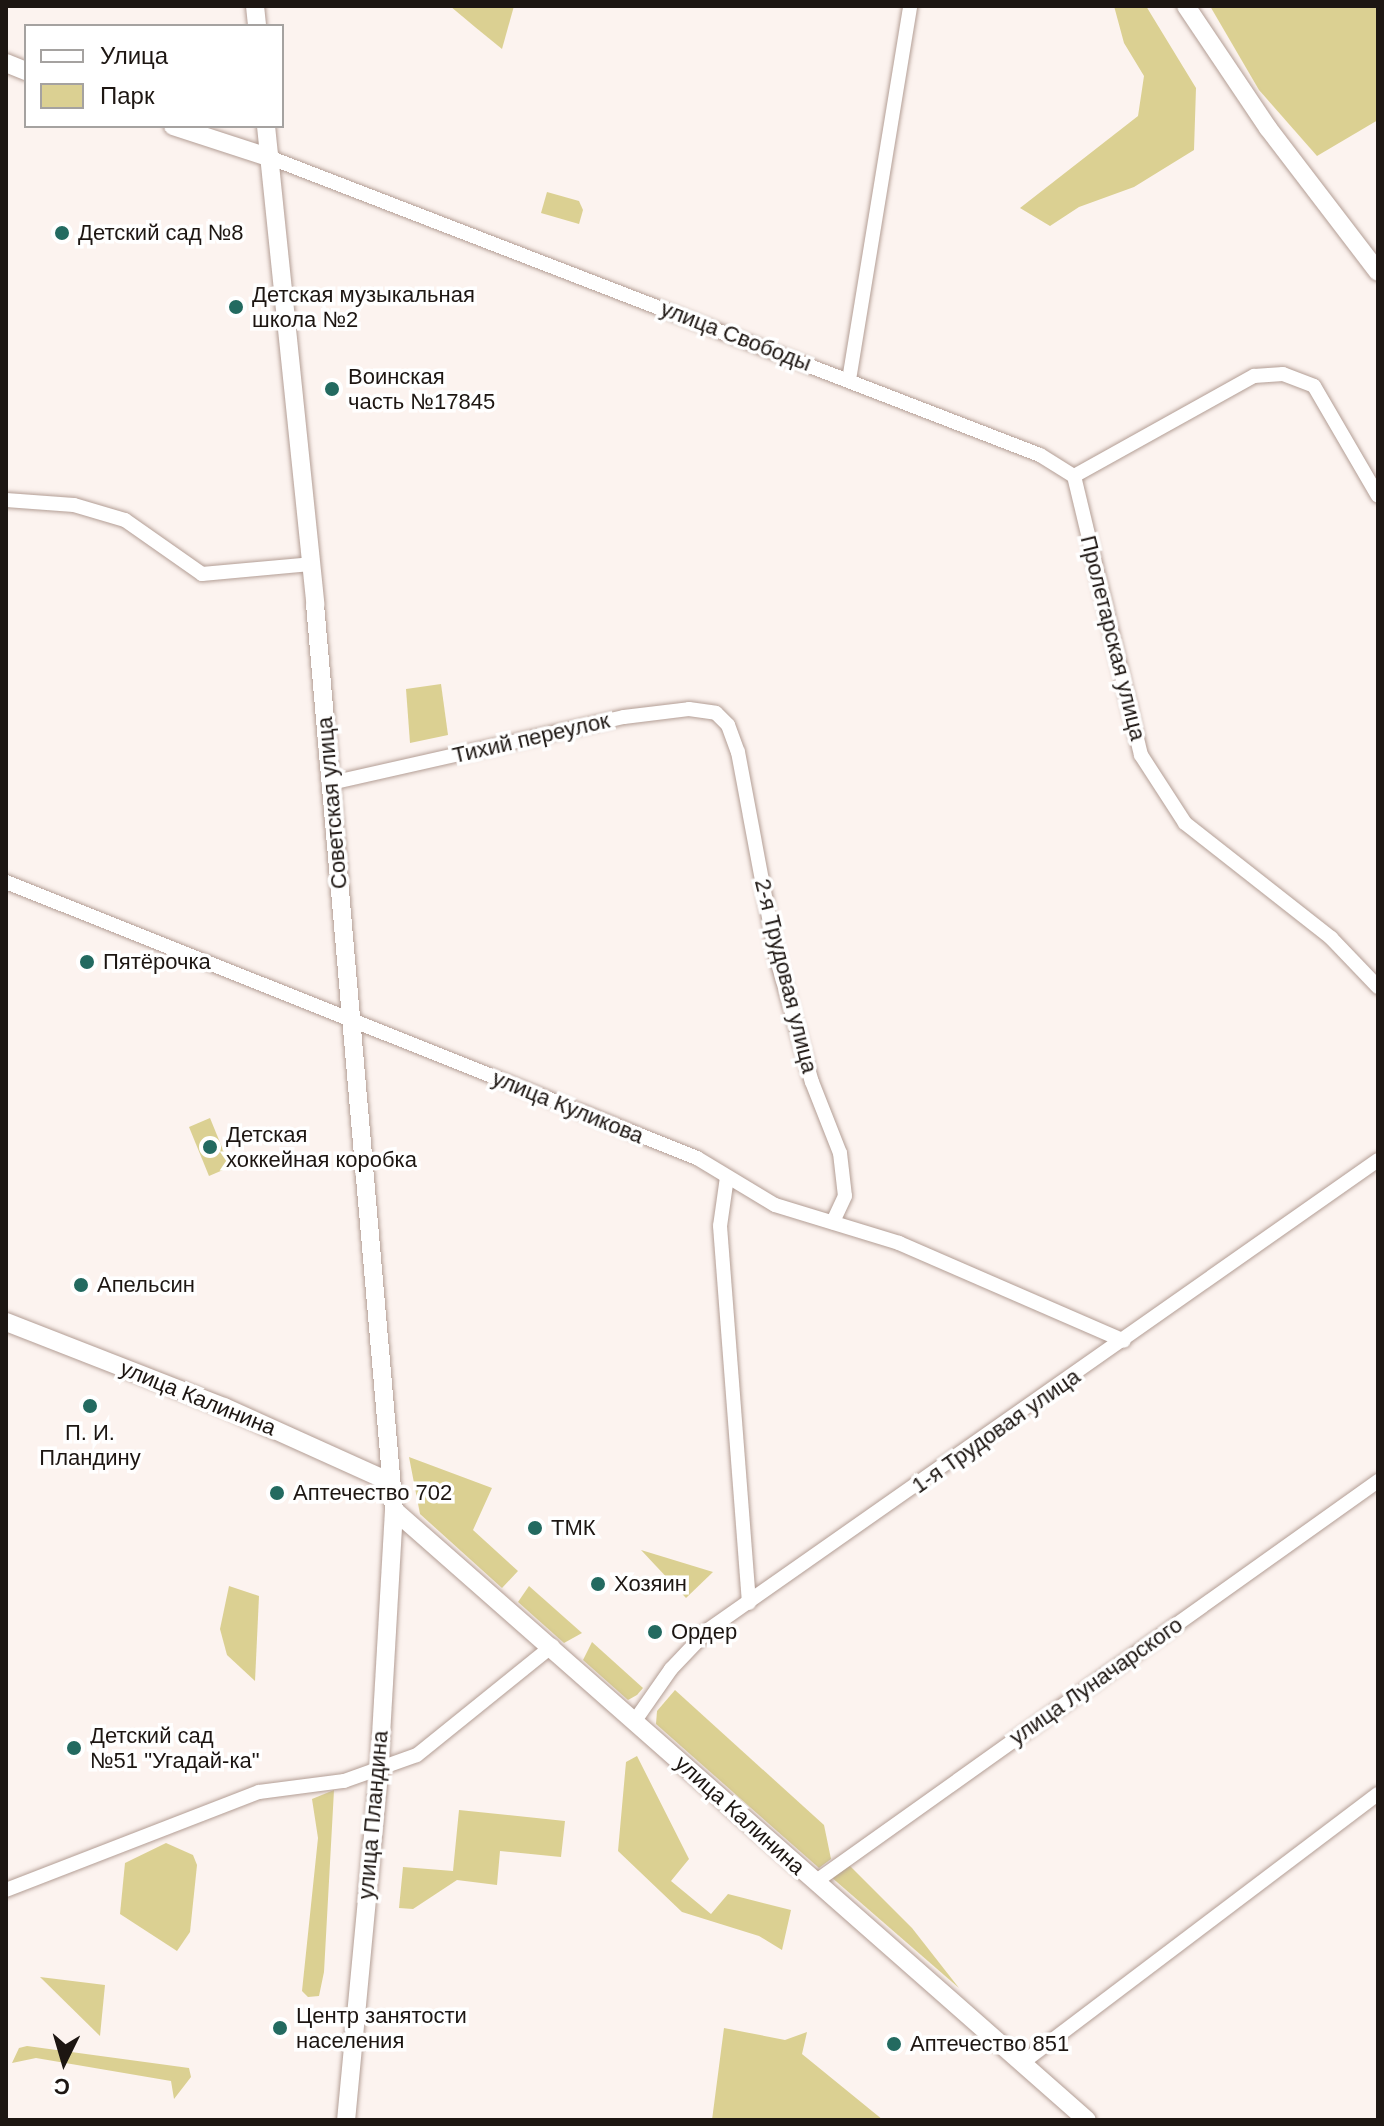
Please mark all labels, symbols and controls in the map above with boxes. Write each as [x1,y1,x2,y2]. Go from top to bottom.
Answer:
legend [24,24,284,128]
text: Улица [100,42,168,69]
text: Парк [100,82,154,109]
place label: Детский сад №8 [78,220,244,246]
marker: Детский сад №8 [53,224,71,242]
place label: Детская музыкальная школа №2 [252,281,475,332]
street label: улица Свободы [657,295,815,377]
marker: Детская музыкальная школа №2 [227,298,245,316]
place label: Воинская часть №17845 [348,363,495,414]
marker: Воинская часть №17845 [323,380,341,398]
street label: Пролетарская улица [1075,533,1151,743]
street label: Тихий переулок [450,707,612,769]
street label: Советская улица [311,716,353,890]
street label: 2-я Трудовая улица [749,876,823,1076]
place label: Пятёрочка [103,949,211,975]
marker: Пятёрочка [78,953,96,971]
street label: улица Куликова [488,1065,648,1149]
place label: Детская хоккейная коробка [226,1121,417,1172]
marker: Детская хоккейная коробка [201,1138,219,1156]
place label: Апельсин [97,1272,195,1298]
marker: Апельсин [72,1276,90,1294]
street label: улица Калинина [116,1355,280,1441]
street label: 1-я Трудовая улица [907,1363,1085,1499]
marker: П. И. Пландину [81,1397,99,1415]
place label: П. И. Пландину [39,1419,141,1470]
place label: Аптечество 702 [293,1480,452,1506]
marker: Аптечество 702 [268,1484,286,1502]
place label: ТМК [551,1515,596,1541]
marker: ТМК [526,1519,544,1537]
place label: Хозяин [614,1571,687,1597]
marker: Хозяин [589,1575,607,1593]
street label: улица Луначарского [1004,1611,1188,1751]
place label: Ордер [671,1619,737,1645]
marker: Ордер [646,1623,664,1641]
place label: Детский сад №51 "Угадай-ка" [90,1722,260,1774]
street label: улица Пландина [352,1730,394,1900]
marker: Детский сад №51 "Угадай-ка" [65,1739,83,1757]
street label: улица Калинина [670,1750,810,1880]
place label: Центр занятости населения [296,2002,467,2054]
marker: Центр занятости населения [271,2019,289,2037]
north arrow [24,2022,104,2102]
place label: Аптечество 851 [910,2031,1069,2057]
marker: Аптечество 851 [885,2035,903,2053]
text: С [53,2073,71,2100]

